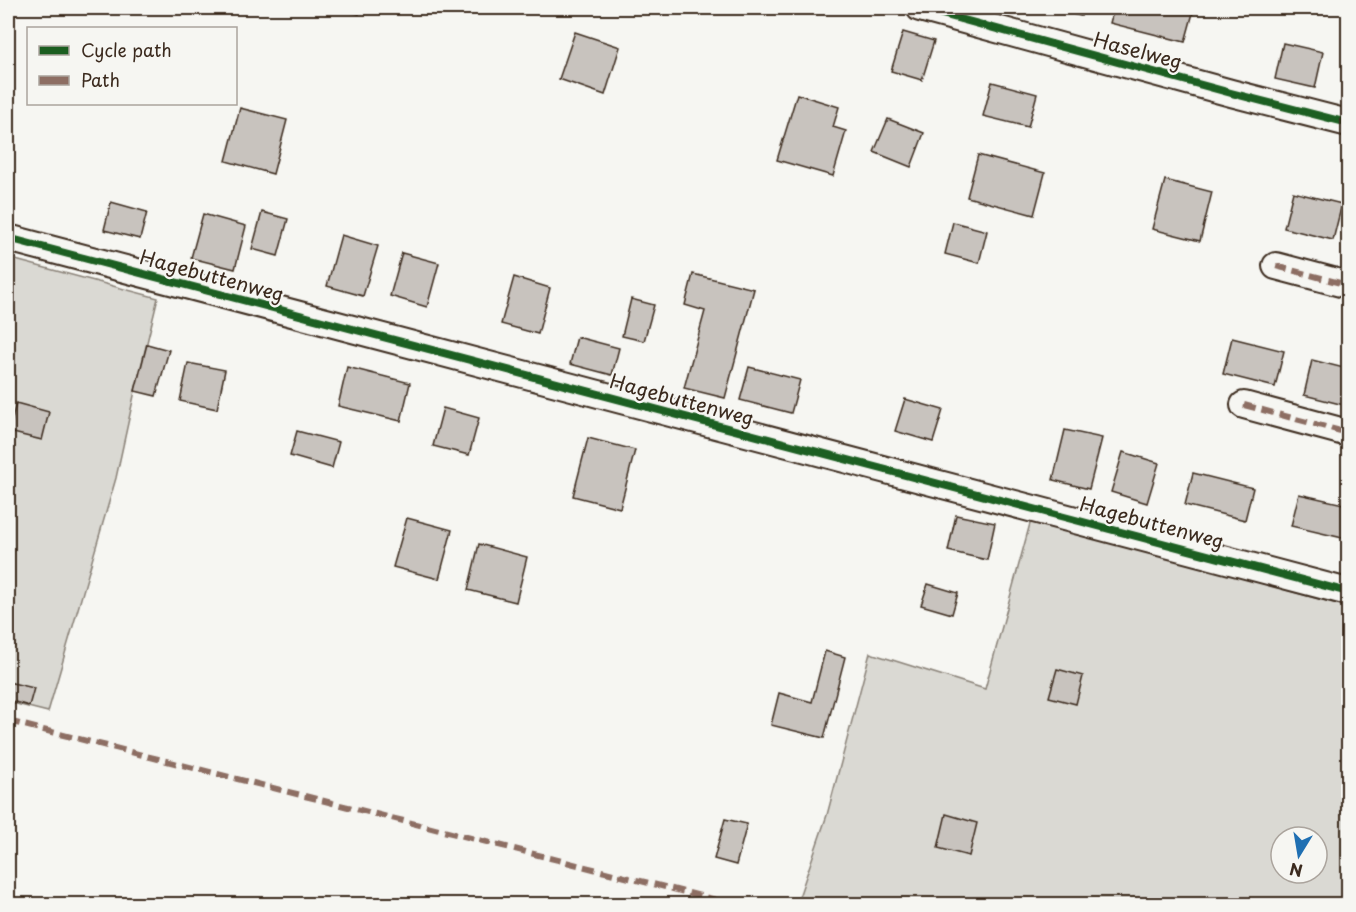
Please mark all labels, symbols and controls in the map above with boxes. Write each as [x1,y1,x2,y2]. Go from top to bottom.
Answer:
street label: Haselweg [1090,24,1186,76]
legend [27,27,237,105]
text: Cycle path [81,36,172,63]
text: Path [81,66,120,93]
street label: Hagebuttenweg [136,241,288,309]
street label: Hagebuttenweg [606,365,758,433]
street label: Hagebuttenweg [1076,488,1228,556]
north arrow [1269,825,1329,885]
text: N [1287,858,1304,884]

